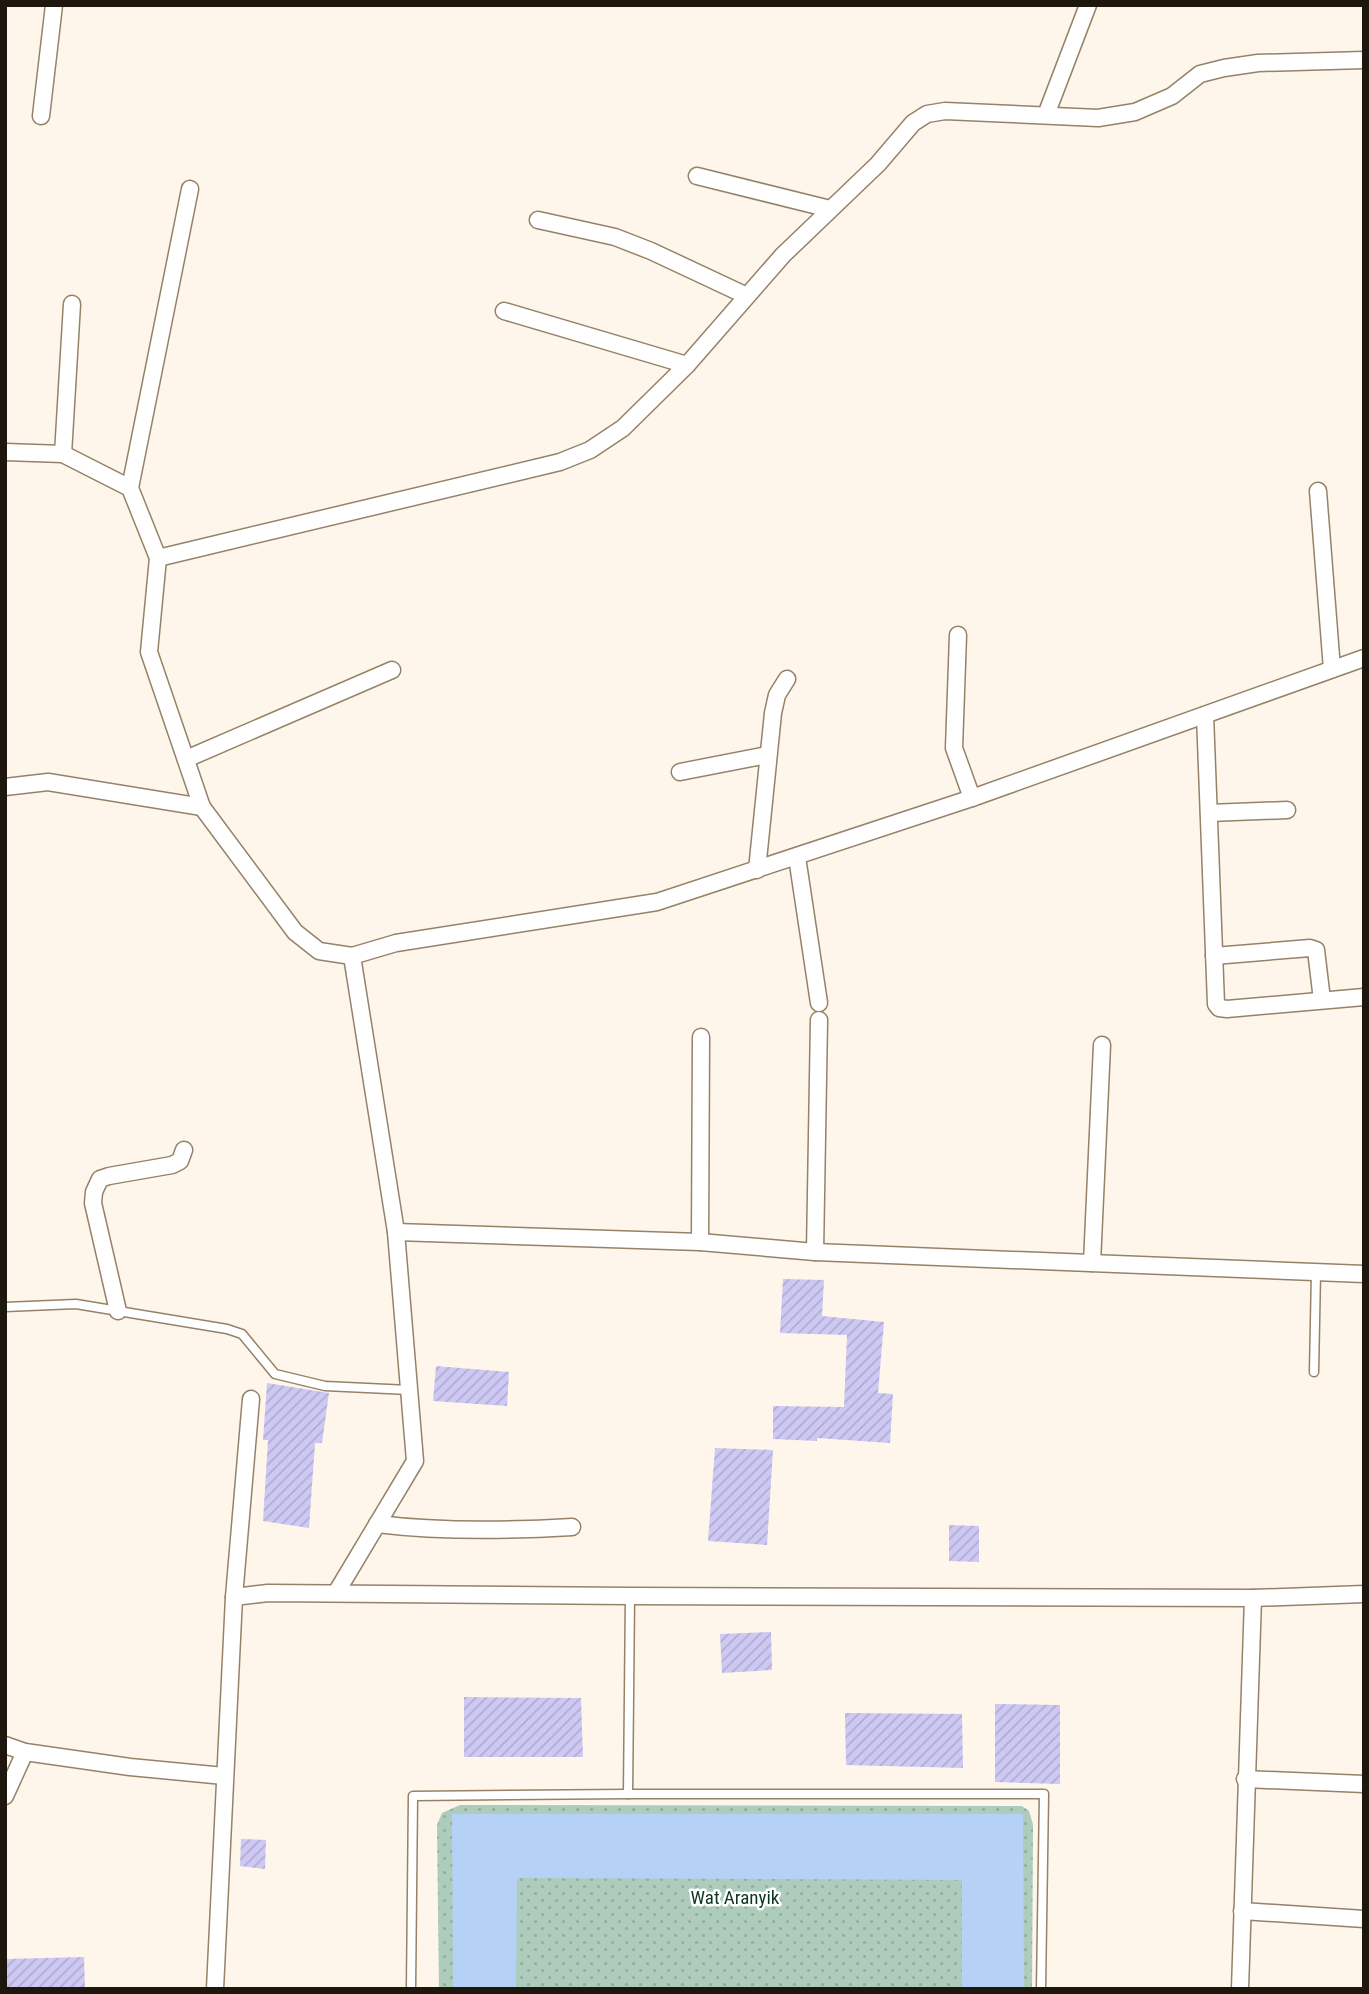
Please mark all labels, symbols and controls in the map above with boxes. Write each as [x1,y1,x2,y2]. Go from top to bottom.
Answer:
park label: Wat Aranyik [691,1886,780,1909]

